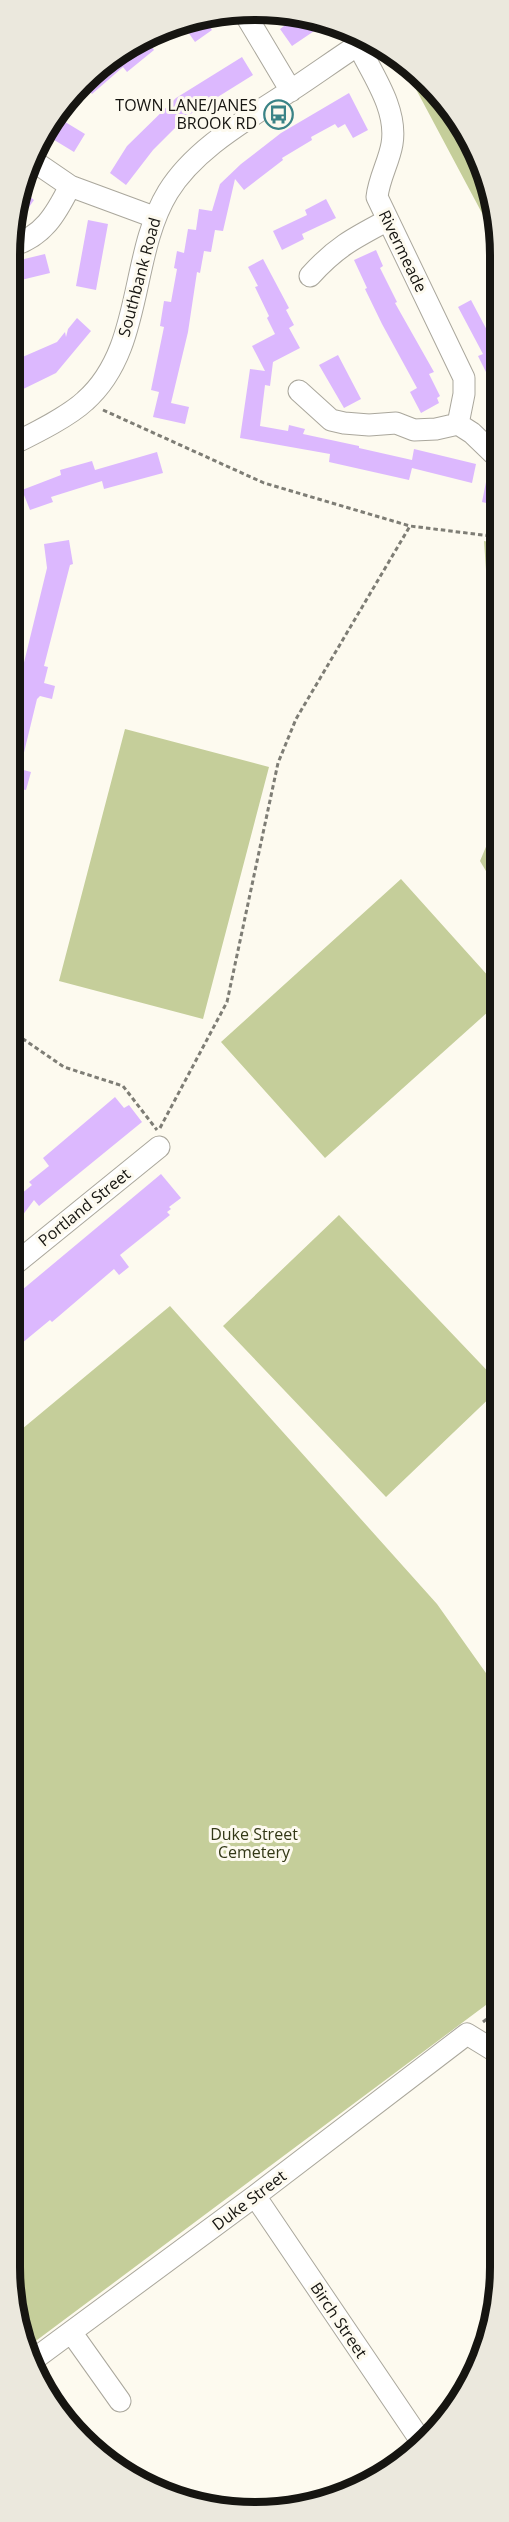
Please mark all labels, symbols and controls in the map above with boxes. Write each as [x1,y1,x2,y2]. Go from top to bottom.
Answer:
place label: TOWN LANE/JANES BROOK RD [115,94,257,134]
bus stop icon: TOWN LANE/JANES BROOK RD [262,98,294,130]
street label: Rivermeade [374,206,432,296]
street label: Southbank Road [112,215,166,339]
street label: Portland Street [33,1163,135,1251]
park label: Duke Street Cemetery [210,1823,298,1863]
street label: Duke Street [207,2165,291,2235]
street label: Birch Street [305,2278,373,2363]

